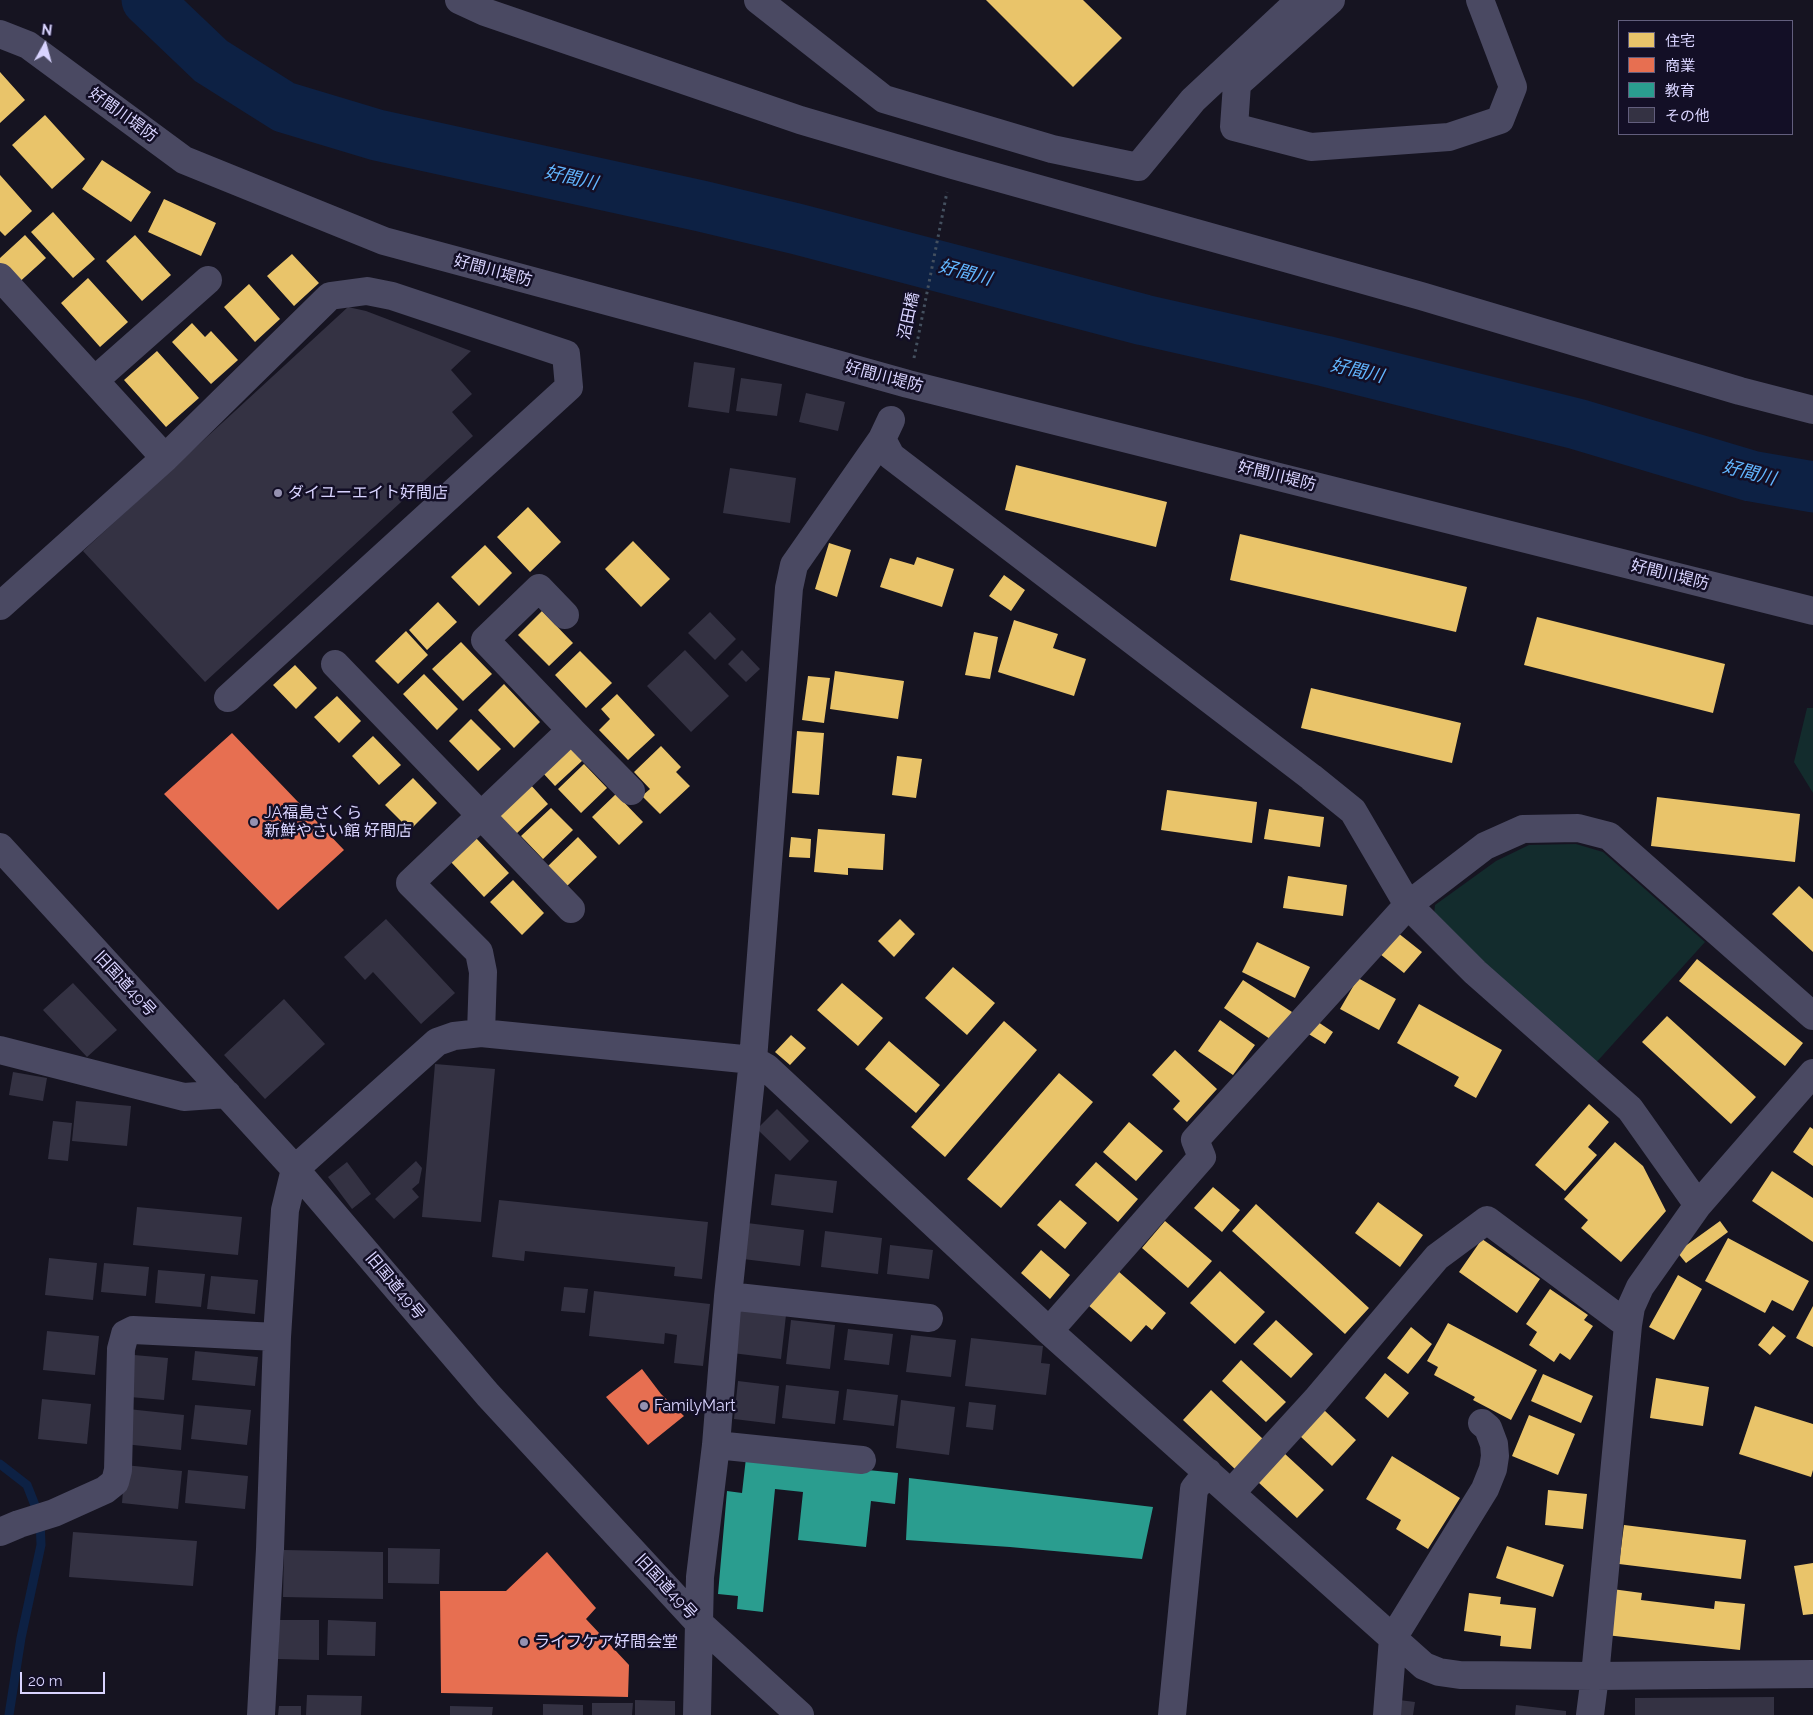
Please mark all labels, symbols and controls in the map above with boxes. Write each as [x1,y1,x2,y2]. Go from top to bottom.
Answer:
north arrow [20,20,70,70]
legend [1618,20,1793,135]
text: N [41,22,53,39]
text: 住宅 [1665,32,1695,50]
text: 商業 [1665,57,1695,75]
text: 教育 [1665,82,1695,100]
street label: 好間川堤防 [85,84,161,146]
text: その他 [1665,107,1710,125]
water label: 好間川 [542,161,600,195]
street label: 好間川堤防 [452,251,534,291]
water label: 好間川 [936,256,994,290]
street label: 沼田橋 [895,291,923,341]
water label: 好間川 [1328,354,1386,388]
street label: 好間川堤防 [843,357,925,397]
water label: 好間川 [1720,456,1778,490]
street label: 好間川堤防 [1236,457,1318,495]
place label: ダイユーエイト好間店 [288,483,448,503]
marker: ダイユーエイト好間店 [272,487,284,499]
street label: 好間川堤防 [1629,556,1711,594]
place label: JA福島さくら 新鮮やさい館 好間店 [264,803,412,841]
marker: JA福島さくら 新鮮やさい館 好間店 [248,816,260,828]
street label: 旧国道49号 [90,947,160,1021]
street label: 旧国道49号 [361,1248,429,1324]
place label: FamilyMart [654,1396,736,1416]
marker: FamilyMart [638,1400,650,1412]
street label: 旧国道49号 [631,1550,701,1624]
place label: ライフケア好間会堂 [534,1632,678,1652]
marker: ライフケア好間会堂 [518,1636,530,1648]
scale bar [22,1662,108,1694]
text: 20 m [28,1672,63,1690]

